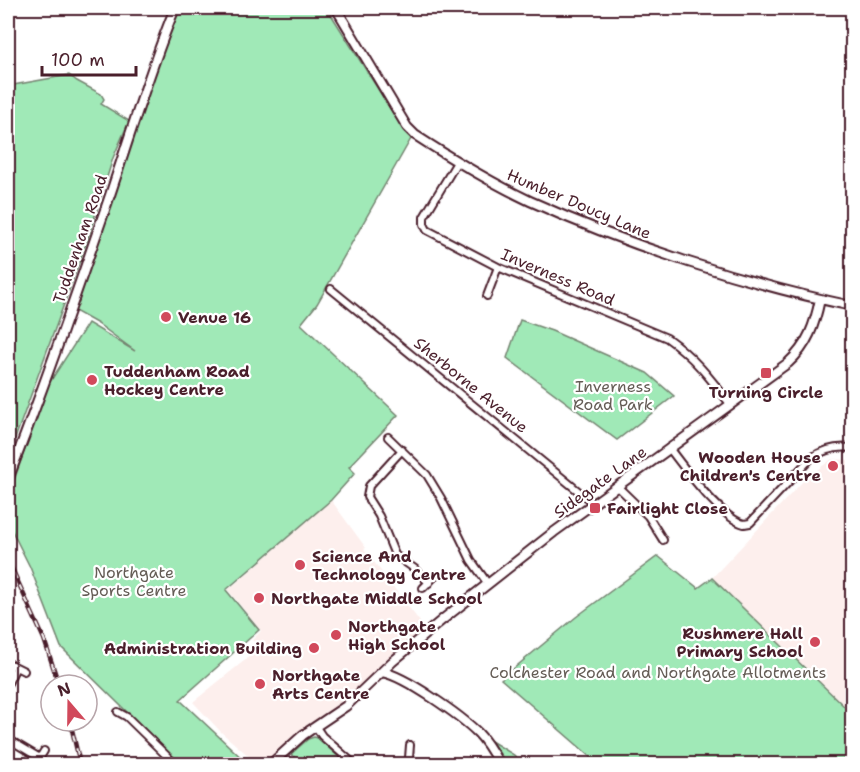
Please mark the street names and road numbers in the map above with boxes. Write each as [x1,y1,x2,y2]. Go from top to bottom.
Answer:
street label: Humber Doucy Lane [504,164,654,244]
street label: Tuddenham Road [48,172,112,306]
street label: Inverness Road [498,244,618,310]
street label: Sherborne Avenue [410,332,532,438]
street label: Sidegate Lane [549,441,651,523]

